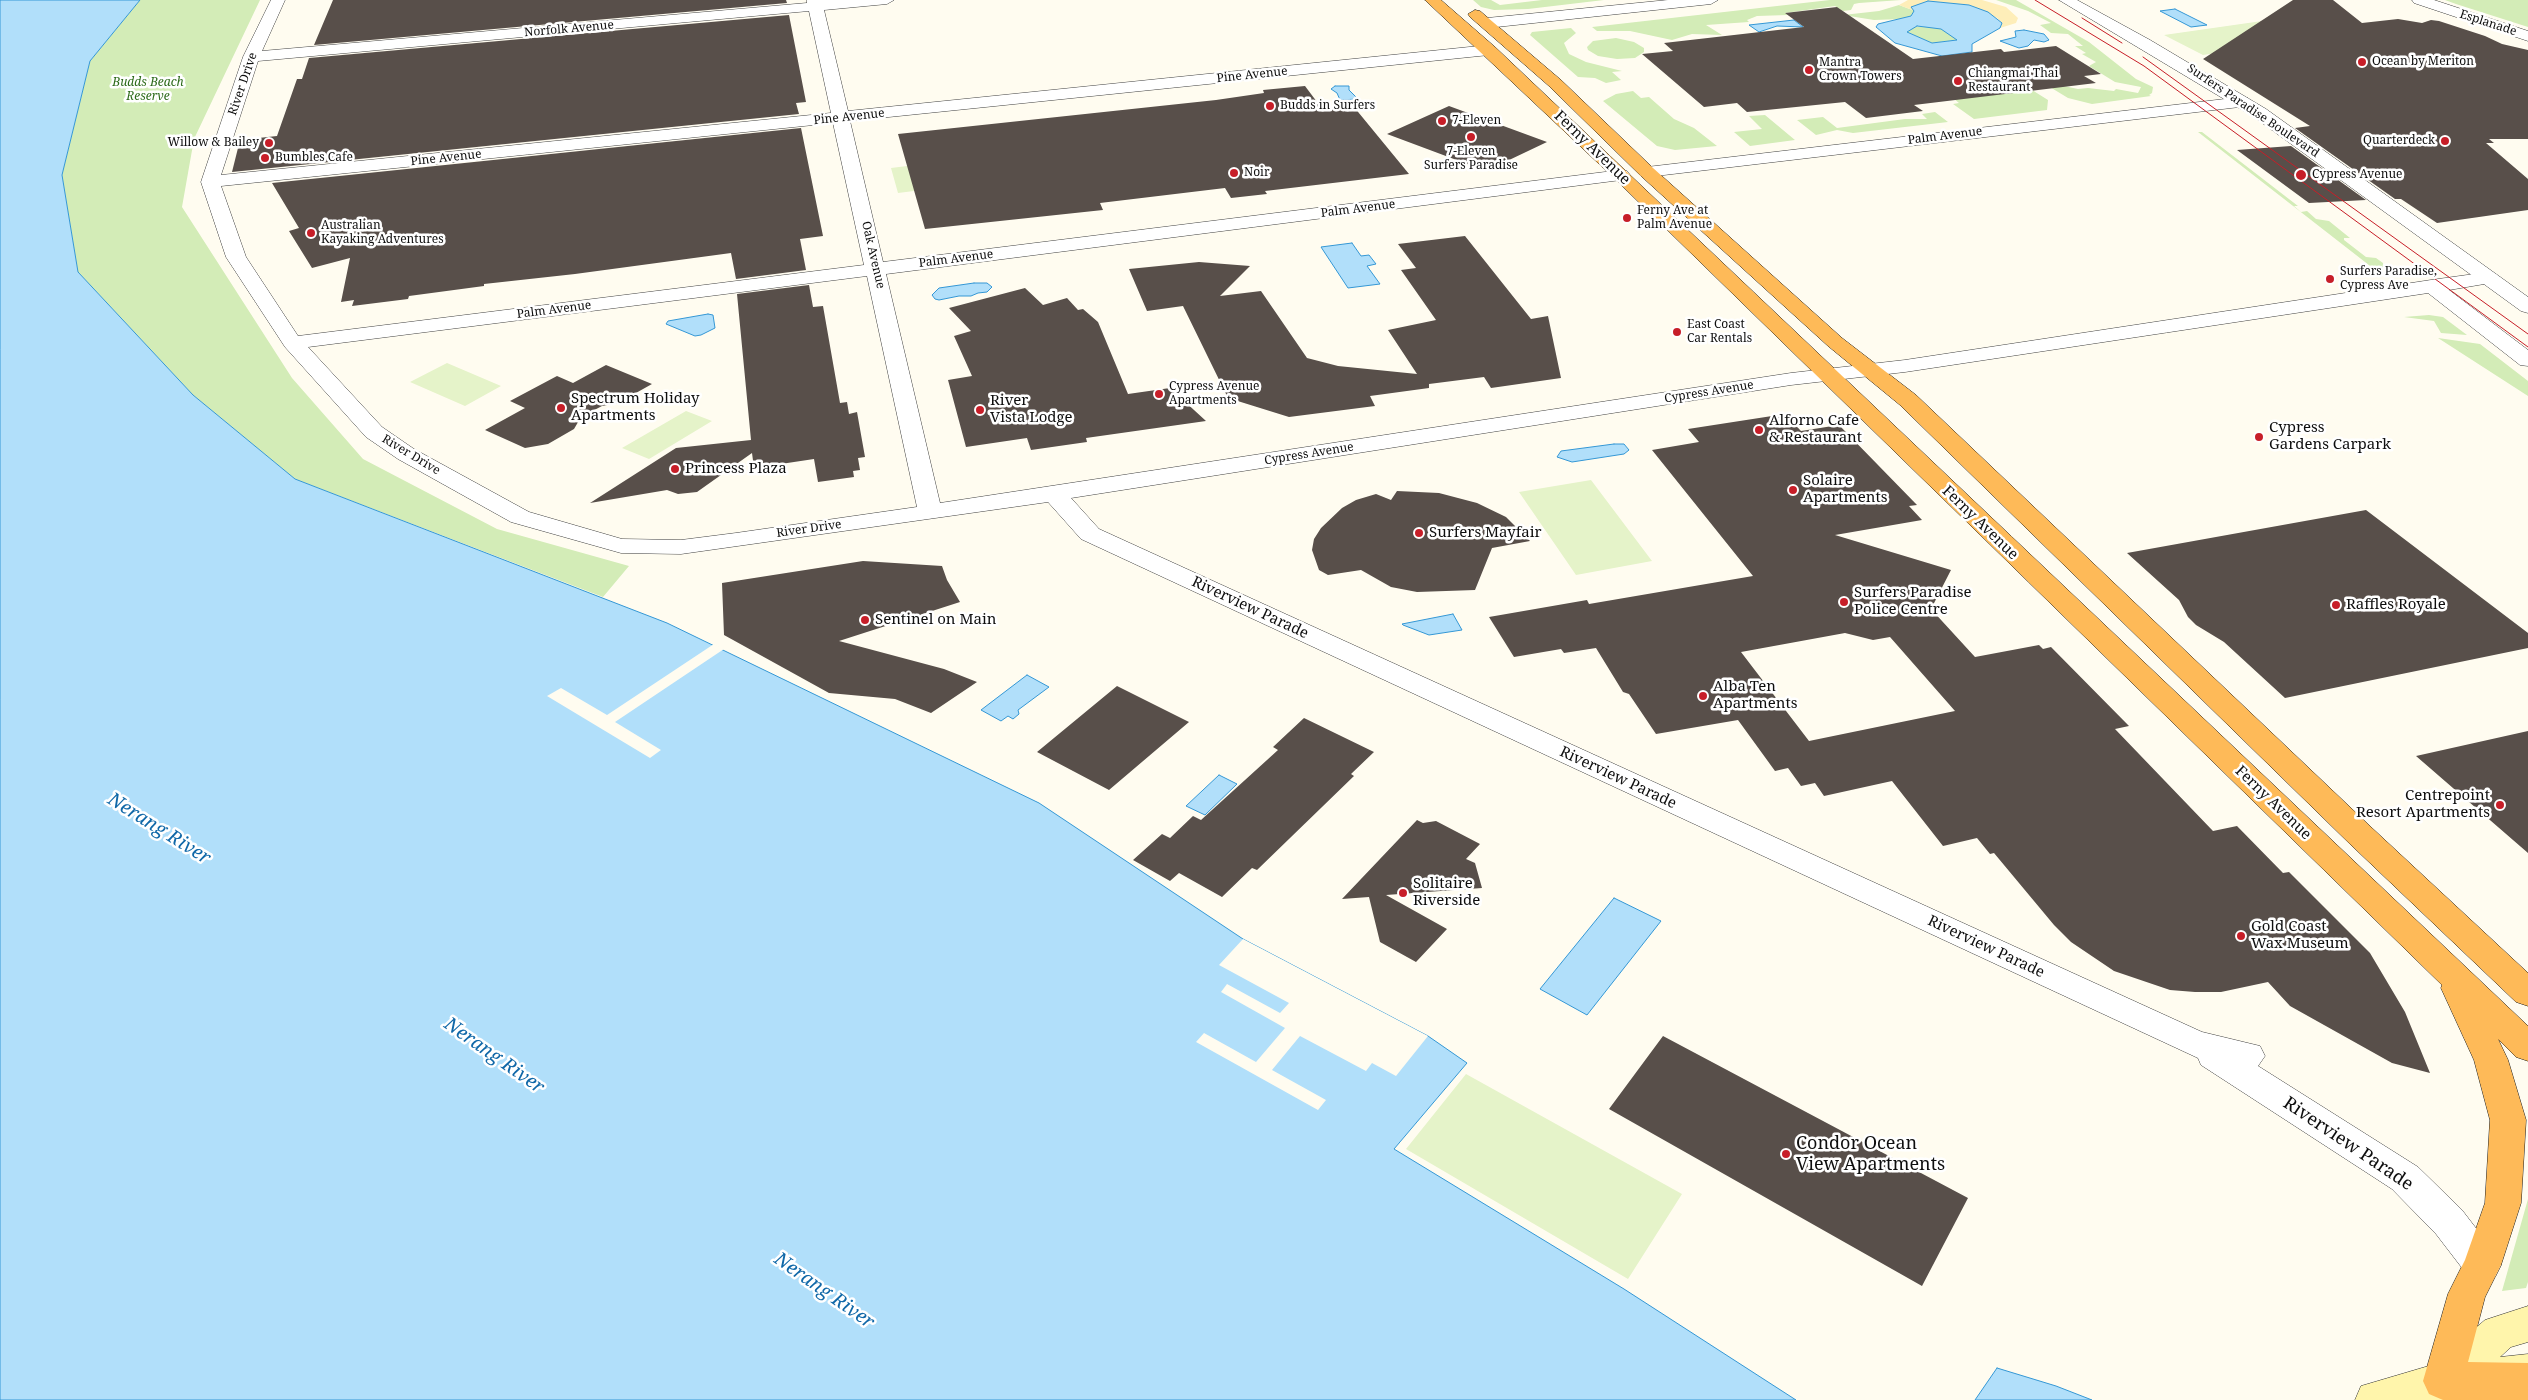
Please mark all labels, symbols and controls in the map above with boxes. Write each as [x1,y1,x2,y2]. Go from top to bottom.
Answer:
street label: Esplanade [2458,7,2518,39]
street label: Norfolk Avenue [524,18,614,40]
street label: River Drive [226,51,260,117]
place label: Ocean by Meriton [2372,55,2474,69]
place label: Mantra Crown Towers [1819,56,1902,84]
marker: Ocean by Meriton [2356,56,2368,68]
street label: Surfers Paradise Boulevard [2184,61,2322,161]
street label: Pine Avenue [1216,64,1288,86]
marker: Mantra Crown Towers [1803,64,1815,76]
place label: Chiangmai Thai Restaurant [1968,67,2058,95]
marker: Chiangmai Thai Restaurant [1952,75,1964,87]
park label: Budds Beach Reserve [112,76,184,104]
place label: Budds in Surfers [1280,99,1375,113]
marker: Budds in Surfers [1264,100,1276,112]
street label: Pine Avenue [813,106,885,128]
street label: Ferny Avenue [1550,107,1634,189]
place label: 7-Eleven [1452,114,1501,128]
marker: 7-Eleven [1436,115,1448,127]
street label: Palm Avenue [1907,124,1983,148]
marker: 7-Eleven Surfers Paradise [1465,131,1477,143]
place label: Quarterdeck [2363,134,2435,148]
marker: Quarterdeck [2439,135,2451,147]
place label: Willow & Bailey [167,136,259,150]
marker: Willow & Bailey [263,137,275,149]
place label: 7-Eleven Surfers Paradise [1424,145,1518,173]
street label: Pine Avenue [410,147,482,169]
place label: Bumbles Cafe [275,151,353,165]
marker: Bumbles Cafe [259,152,271,164]
place label: Noir [1244,166,1270,180]
marker: Noir [1228,167,1240,179]
marker: Cypress Avenue [2294,168,2308,182]
place label: Cypress Avenue [2312,168,2402,182]
street label: Palm Avenue [1320,197,1396,221]
place label: Ferny Ave at Palm Avenue [1637,204,1712,232]
marker: Ferny Ave at Palm Avenue [1621,212,1633,224]
place label: Australian Kayaking Adventures [321,219,444,247]
street label: Oak Avenue [858,220,888,290]
marker: Australian Kayaking Adventures [305,227,317,239]
street label: Palm Avenue [918,247,994,271]
place label: Surfers Paradise, Cypress Ave [2340,265,2437,293]
marker: Surfers Paradise, Cypress Ave [2324,273,2336,285]
street label: Palm Avenue [516,298,592,322]
place label: East Coast Car Rentals [1687,318,1752,346]
marker: East Coast Car Rentals [1671,326,1683,338]
street label: Cypress Avenue [1663,378,1755,406]
place label: Cypress Avenue Apartments [1169,380,1259,408]
marker: Cypress Avenue Apartments [1153,388,1165,400]
place label: Spectrum Holiday Apartments [571,390,700,425]
place label: River Vista Lodge [990,392,1073,427]
marker: Spectrum Holiday Apartments [555,402,567,414]
marker: River Vista Lodge [974,404,986,416]
place label: Alforno Cafe & Restaurant [1769,412,1862,447]
place label: Cypress Gardens Carpark [2269,419,2391,454]
marker: Alforno Cafe & Restaurant [1753,424,1765,436]
marker: Cypress Gardens Carpark [2253,431,2265,443]
street label: River Drive [379,432,443,478]
street label: Cypress Avenue [1263,440,1355,468]
place label: Princess Plaza [685,460,787,478]
marker: Princess Plaza [669,463,681,475]
place label: Solaire Apartments [1803,472,1887,507]
street label: Ferny Avenue [1938,482,2022,564]
marker: Solaire Apartments [1787,484,1799,496]
street label: River Drive [776,517,842,541]
place label: Surfers Mayfair [1429,524,1542,542]
marker: Surfers Mayfair [1413,527,1425,539]
street label: Riverview Parade [1189,573,1311,643]
place label: Surfers Paradise Police Centre [1854,584,1972,619]
marker: Surfers Paradise Police Centre [1838,596,1850,608]
place label: Raffles Royale [2346,596,2446,614]
marker: Raffles Royale [2330,599,2342,611]
place label: Sentinel on Main [875,611,996,629]
marker: Sentinel on Main [859,614,871,626]
place label: Alba Ten Apartments [1713,678,1797,713]
marker: Alba Ten Apartments [1697,690,1709,702]
street label: Riverview Parade [1557,743,1679,813]
street label: Ferny Avenue [2231,762,2315,844]
place label: Centrepoint Resort Apartments [2356,787,2490,822]
water label: Nerang River [103,788,215,870]
marker: Centrepoint Resort Apartments [2494,799,2506,811]
place label: Solitaire Riverside [1413,875,1480,910]
marker: Solitaire Riverside [1397,887,1409,899]
street label: Riverview Parade [1925,912,2047,982]
place label: Gold Coast Wax Museum [2251,918,2349,953]
marker: Gold Coast Wax Museum [2235,930,2247,942]
water label: Nerang River [439,1013,549,1099]
street label: Riverview Parade [2279,1093,2417,1195]
place label: Condor Ocean View Apartments [1796,1133,1945,1176]
marker: Condor Ocean View Apartments [1780,1148,1792,1160]
water label: Nerang River [769,1248,879,1334]

